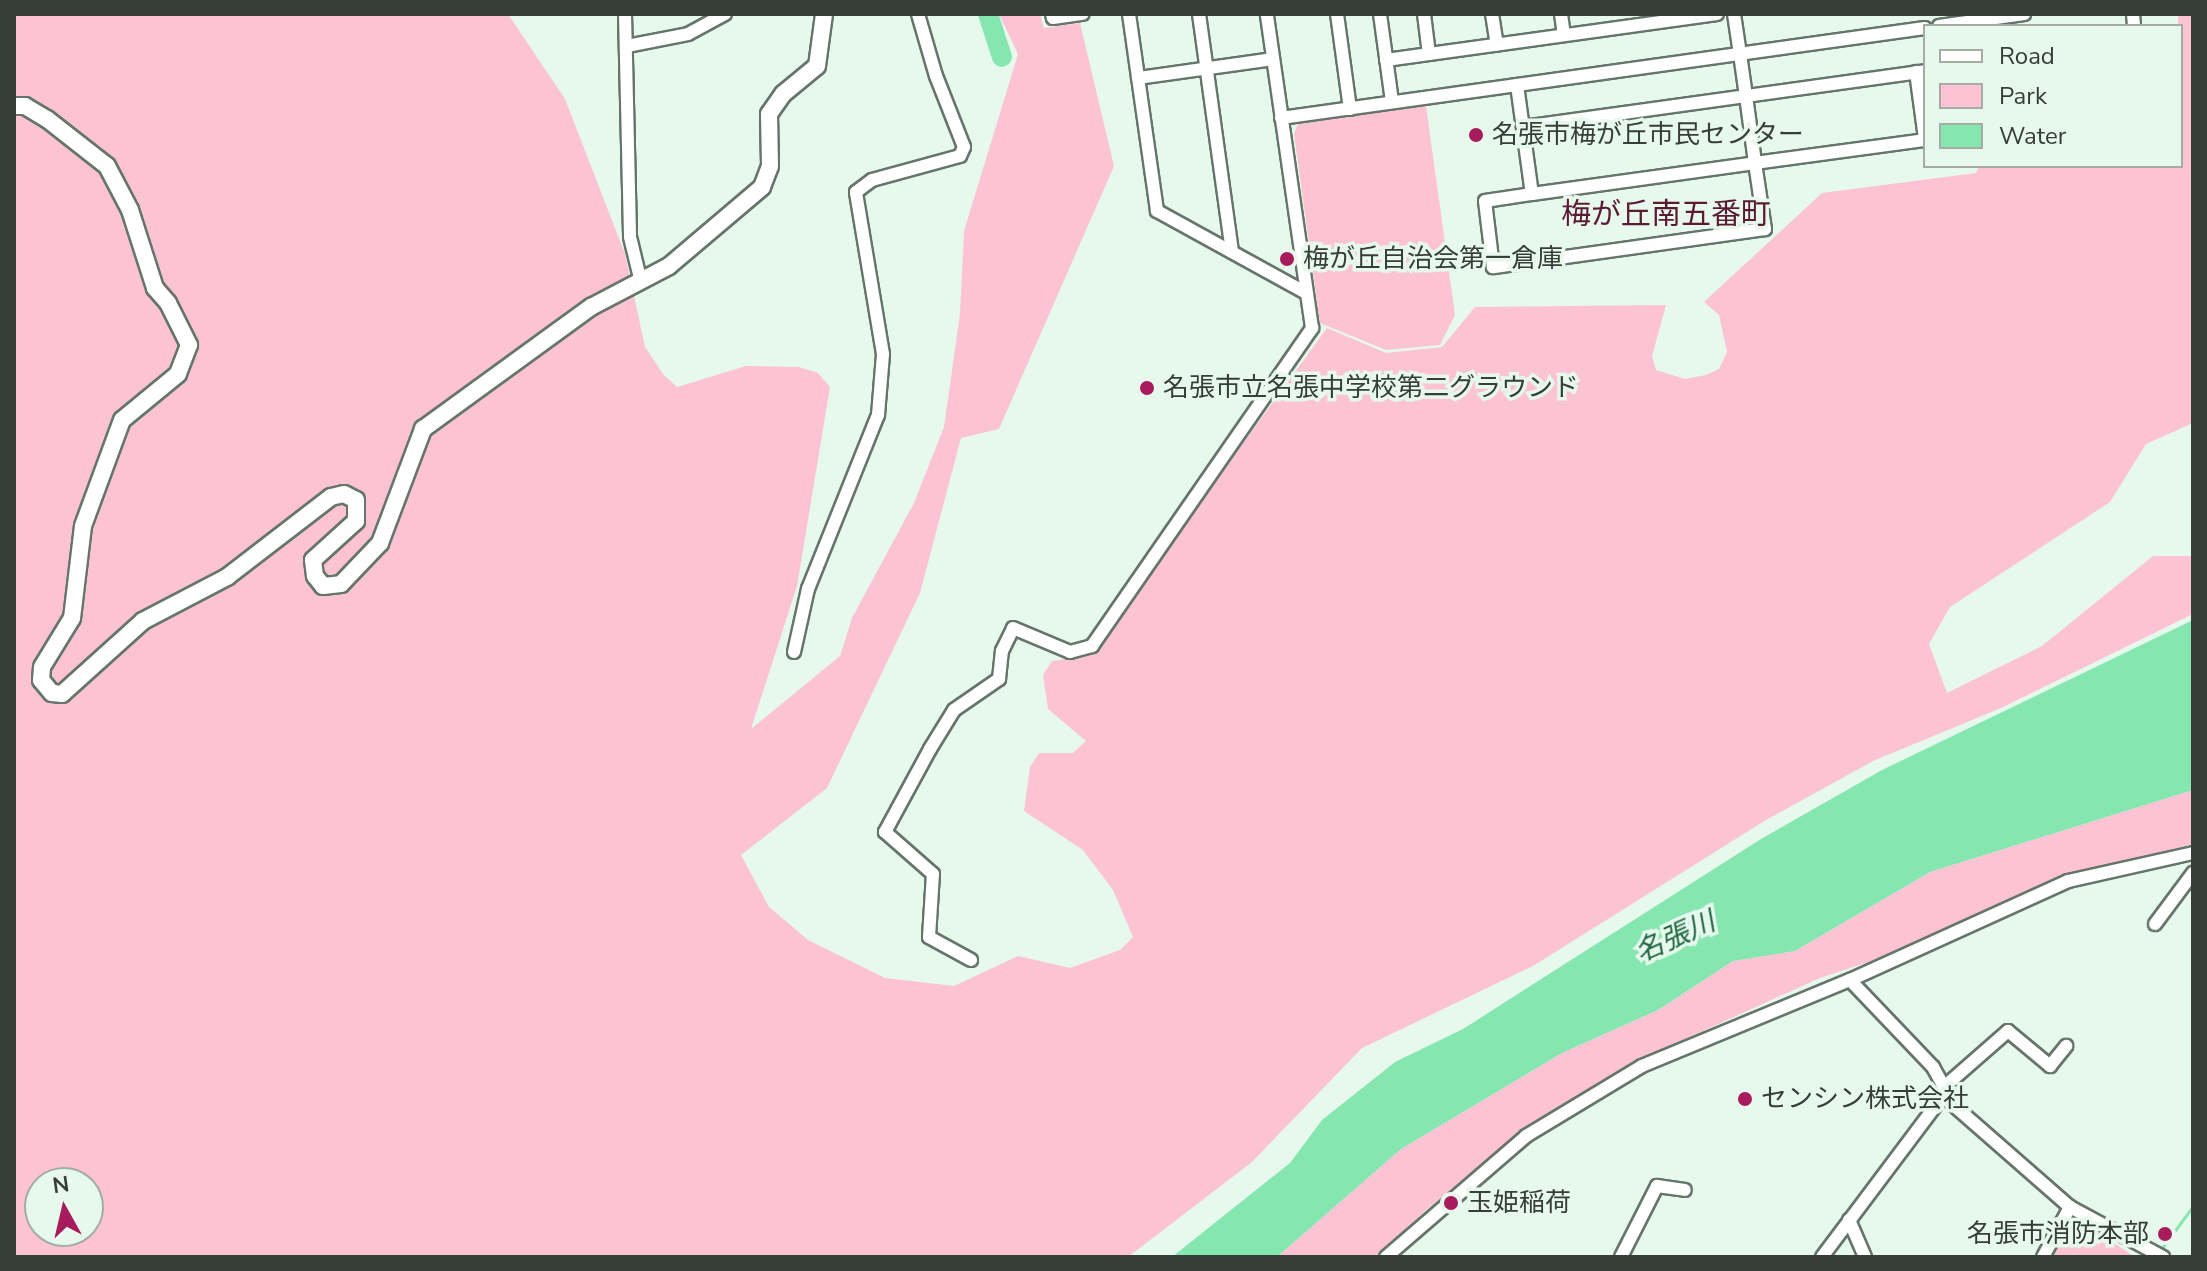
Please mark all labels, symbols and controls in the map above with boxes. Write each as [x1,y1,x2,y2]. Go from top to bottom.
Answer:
legend [1923,24,2183,168]
text: Road [1999,40,2055,72]
text: Park [1999,80,2047,112]
place label: 名張市梅が丘市民センター [1492,119,1804,151]
text: Water [1999,120,2066,152]
marker: 名張市梅が丘市民センター [1467,126,1485,144]
district label: 梅が丘南五番町 [1561,197,1771,233]
place label: 梅が丘自治会第一倉庫 [1303,243,1563,275]
marker: 梅が丘自治会第一倉庫 [1278,250,1296,268]
place label: 名張市立名張中学校第二グラウンド [1163,372,1579,404]
marker: 名張市立名張中学校第二グラウンド [1138,379,1156,397]
water label: 名張川 [1630,905,1720,969]
place label: センシン株式会社 [1761,1083,1969,1115]
marker: センシン株式会社 [1736,1090,1754,1108]
north arrow [24,1167,104,1247]
text: N [51,1169,71,1201]
place label: 玉姫稲荷 [1467,1187,1571,1219]
marker: 玉姫稲荷 [1442,1194,1460,1212]
place label: 名張市消防本部 [1967,1218,2149,1250]
marker: 名張市消防本部 [2156,1225,2174,1243]

